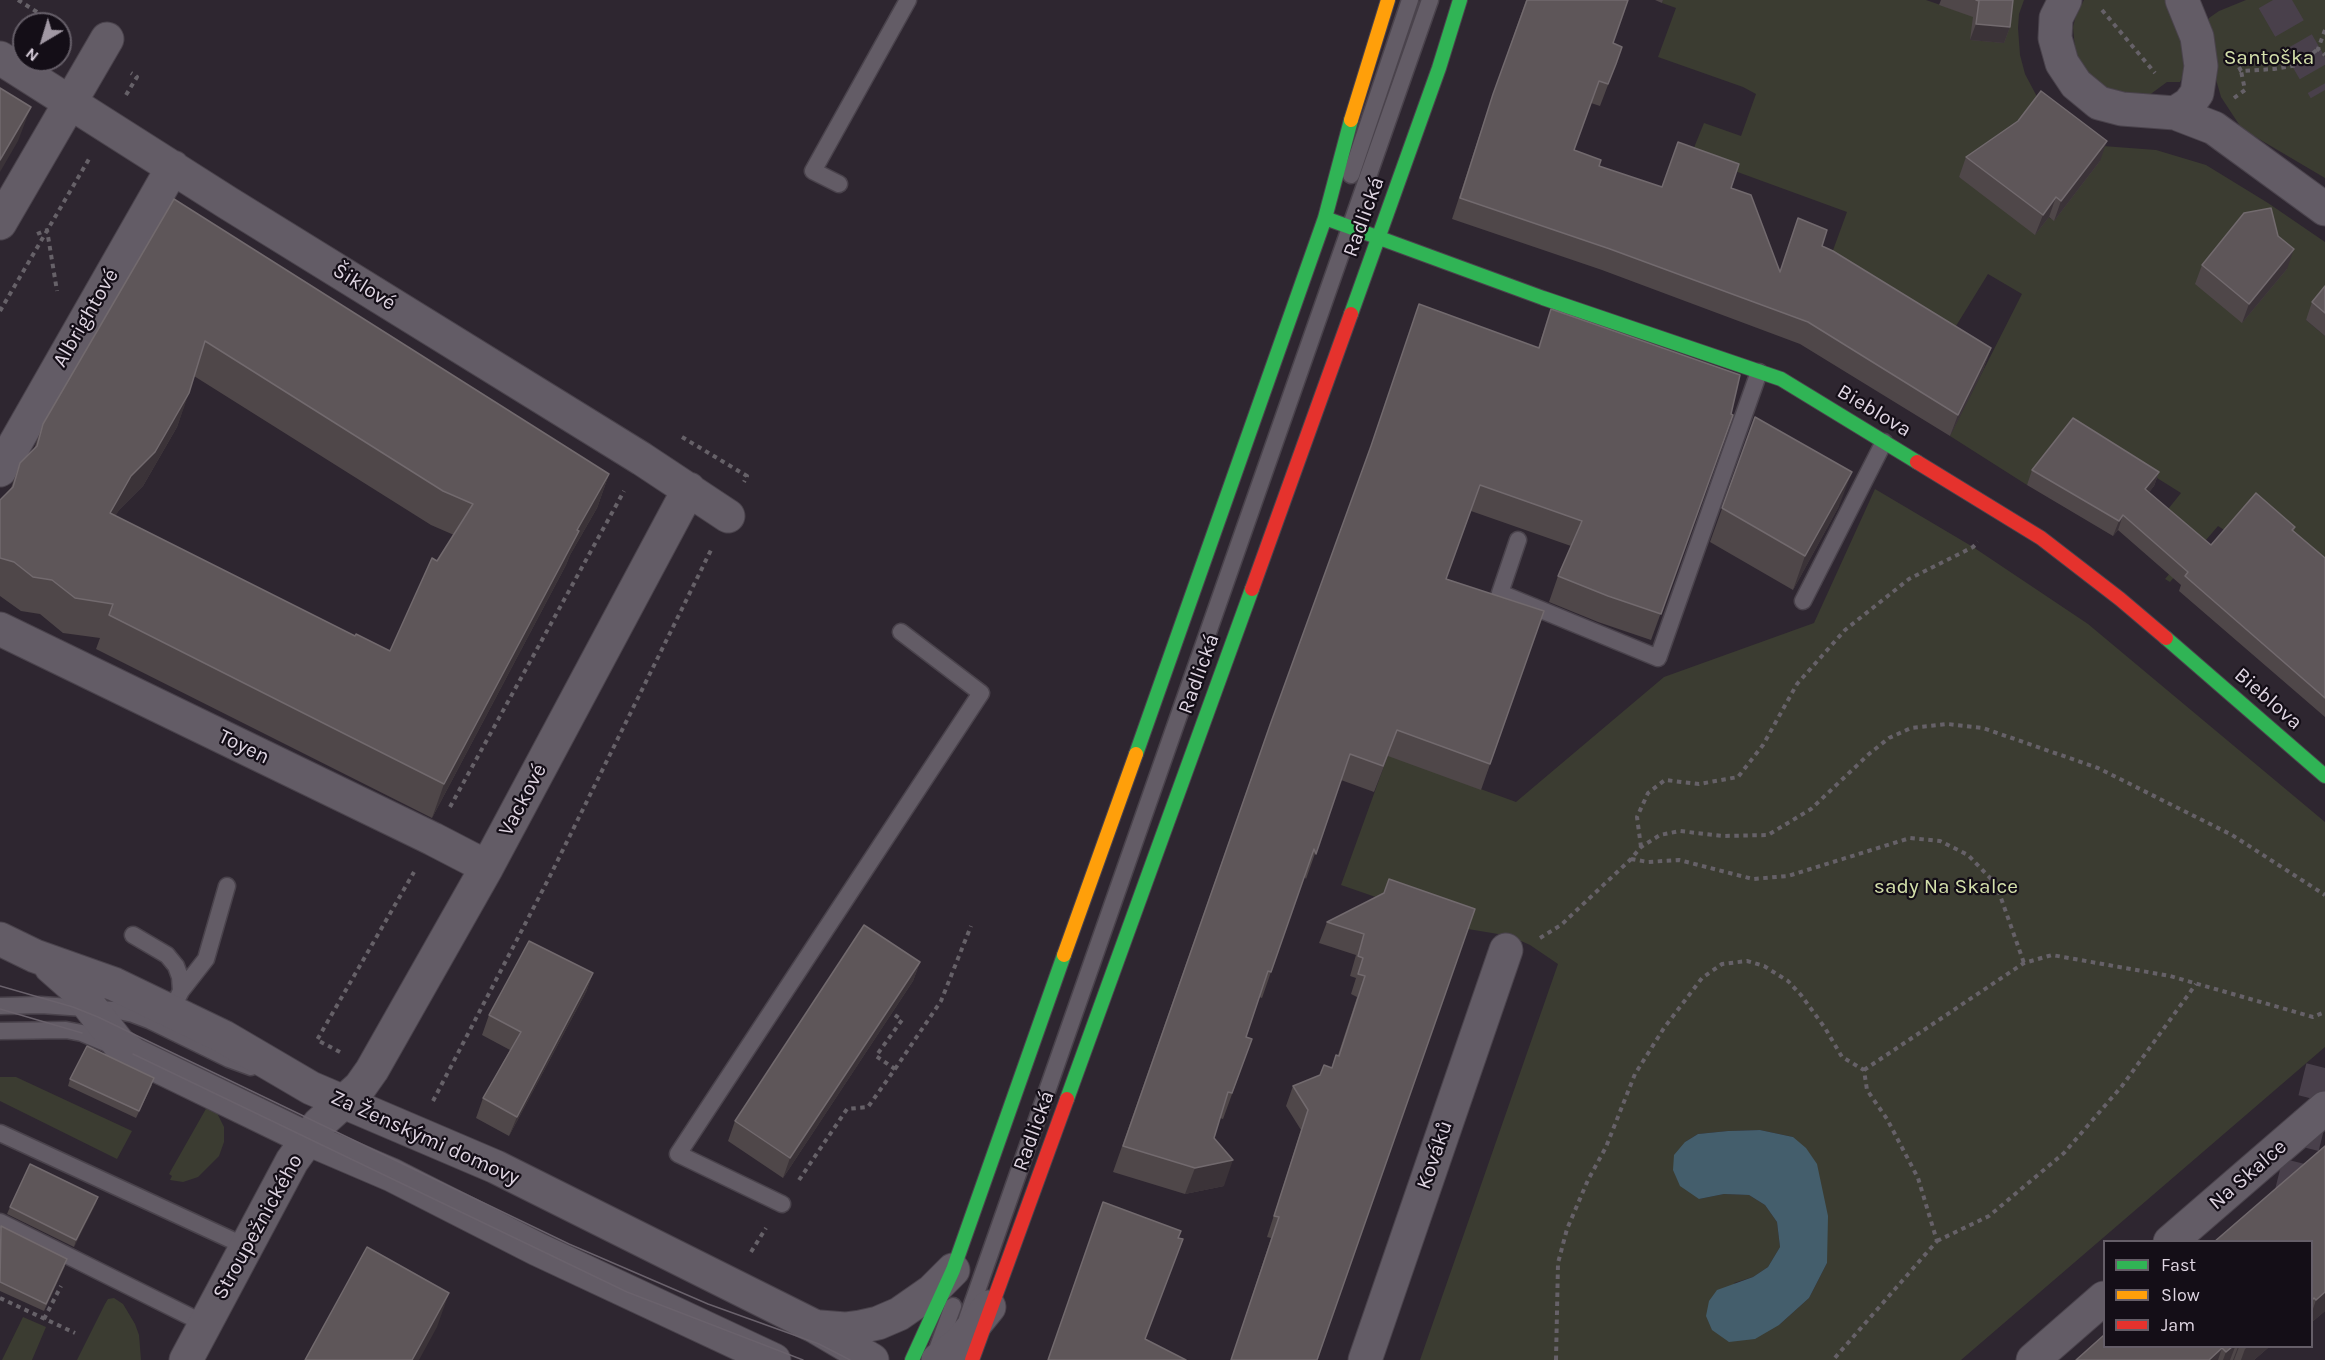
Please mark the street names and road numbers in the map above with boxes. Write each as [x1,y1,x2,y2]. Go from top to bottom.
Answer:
street label: Radlická [1338,174,1390,260]
street label: Šiklové [328,258,400,316]
street label: Albrightové [48,264,124,372]
street label: Bieblova [1832,379,1916,443]
street label: Radlická [1173,631,1225,717]
street label: Bieblova [2229,663,2307,735]
street label: Toyen [214,724,274,770]
street label: Vackové [494,760,552,840]
street label: Za Ženskými domovy [327,1085,523,1191]
street label: Radlická [1008,1088,1060,1174]
street label: Kováků [1412,1117,1458,1193]
street label: Na Skalce [2204,1134,2292,1216]
street label: Stroupežnického [208,1150,308,1304]

